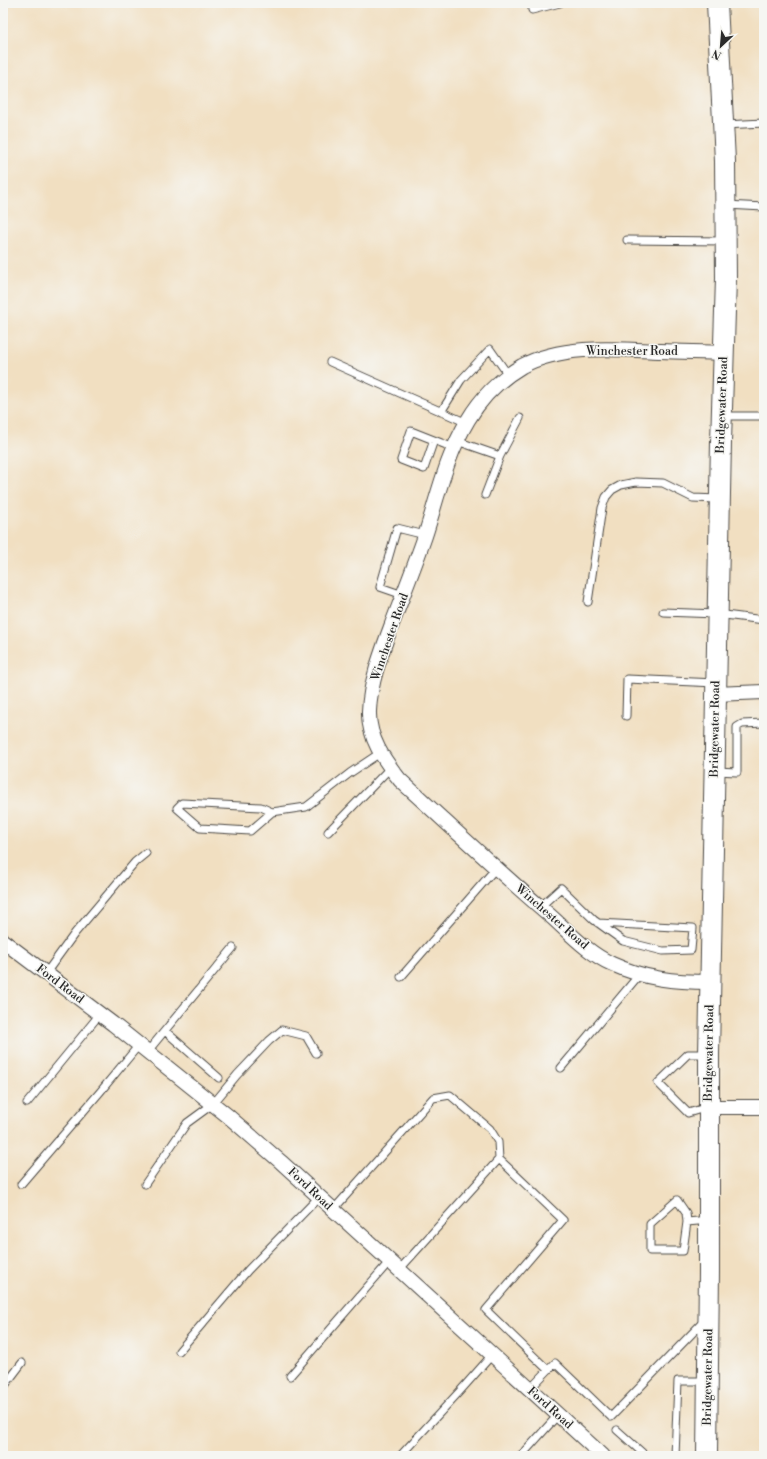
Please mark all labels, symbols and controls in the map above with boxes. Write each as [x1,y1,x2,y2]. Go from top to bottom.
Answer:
north arrow [701,26,741,66]
text: N [710,46,724,62]
street label: Winchester Road [585,344,678,359]
street label: Bridgewater Road [713,356,731,455]
street label: Winchester Road [368,591,412,684]
street label: Bridgewater Road [707,680,723,779]
street label: Winchester Road [512,881,592,953]
street label: Ford Road [33,961,87,1007]
street label: Bridgewater Road [701,1004,717,1103]
street label: Ford Road [284,1164,336,1214]
street label: Bridgewater Road [700,1328,716,1427]
street label: Ford Road [524,1384,576,1432]

